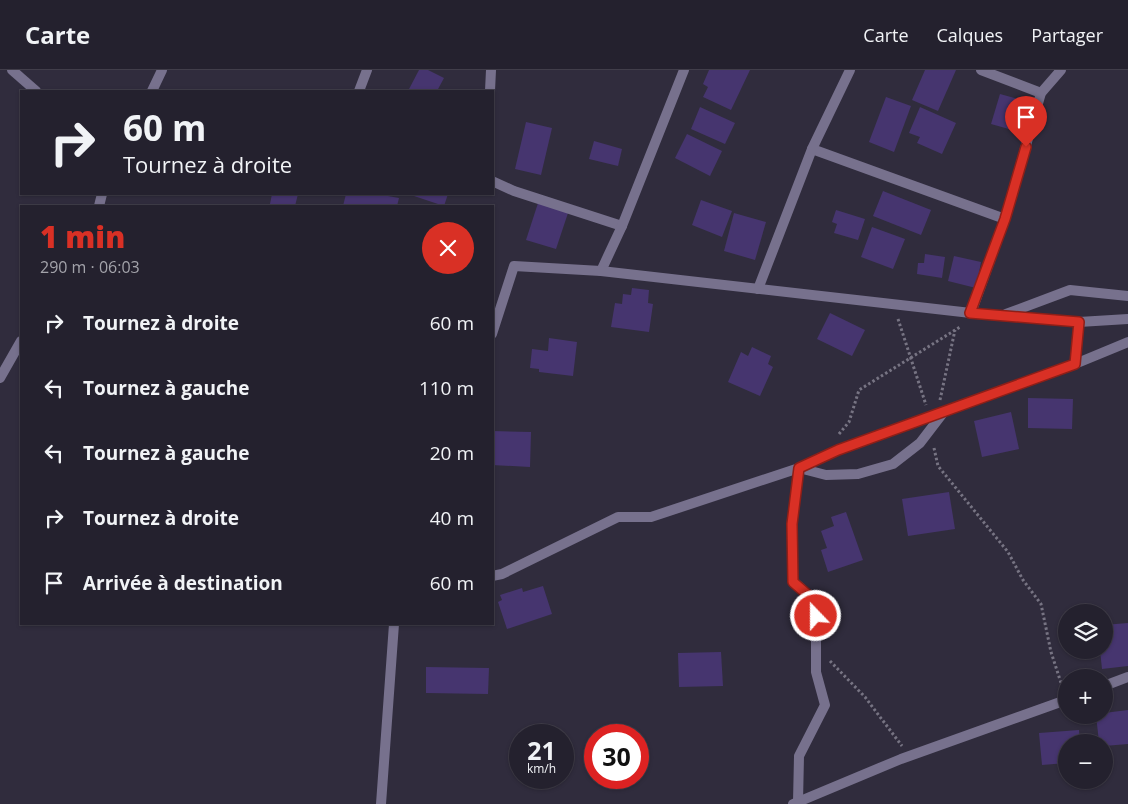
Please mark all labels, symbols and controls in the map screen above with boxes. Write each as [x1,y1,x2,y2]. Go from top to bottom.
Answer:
text: Carte [25,18,90,51]
text: Carte [863,23,909,47]
text: Calques [937,23,1003,47]
text: Partager [1031,23,1103,47]
pin [1005,96,1047,147]
icon: arrive [1012,103,1040,131]
text: 60 m [123,104,206,151]
icon: right [40,110,105,175]
text: Tournez à droite [123,149,292,179]
text: 1 min [40,216,125,257]
button: close [422,222,474,274]
text: 290 m · 06:03 [40,256,140,278]
icon: right [40,309,68,337]
text: Tournez à droite [83,310,239,336]
text: 60 m [430,310,474,336]
icon: left [40,374,68,402]
text: Tournez à gauche [83,375,249,401]
text: 110 m [419,375,474,401]
icon: left [40,439,68,467]
text: Tournez à gauche [83,440,249,466]
text: 20 m [430,440,474,466]
icon: right [40,504,68,532]
text: Tournez à droite [83,505,239,531]
text: 40 m [430,505,474,531]
icon: arrive [40,569,68,597]
text: Arrivée à destination [83,570,283,596]
text: 60 m [430,570,474,596]
position arrow [789,589,841,641]
map controls [1058,604,1113,789]
button: layers [1058,604,1113,659]
button: + [1058,669,1113,724]
speed limit sign: 30 [584,724,649,789]
text: 21 [527,733,556,767]
button: − [1058,734,1113,789]
text: km/h [527,760,556,777]

